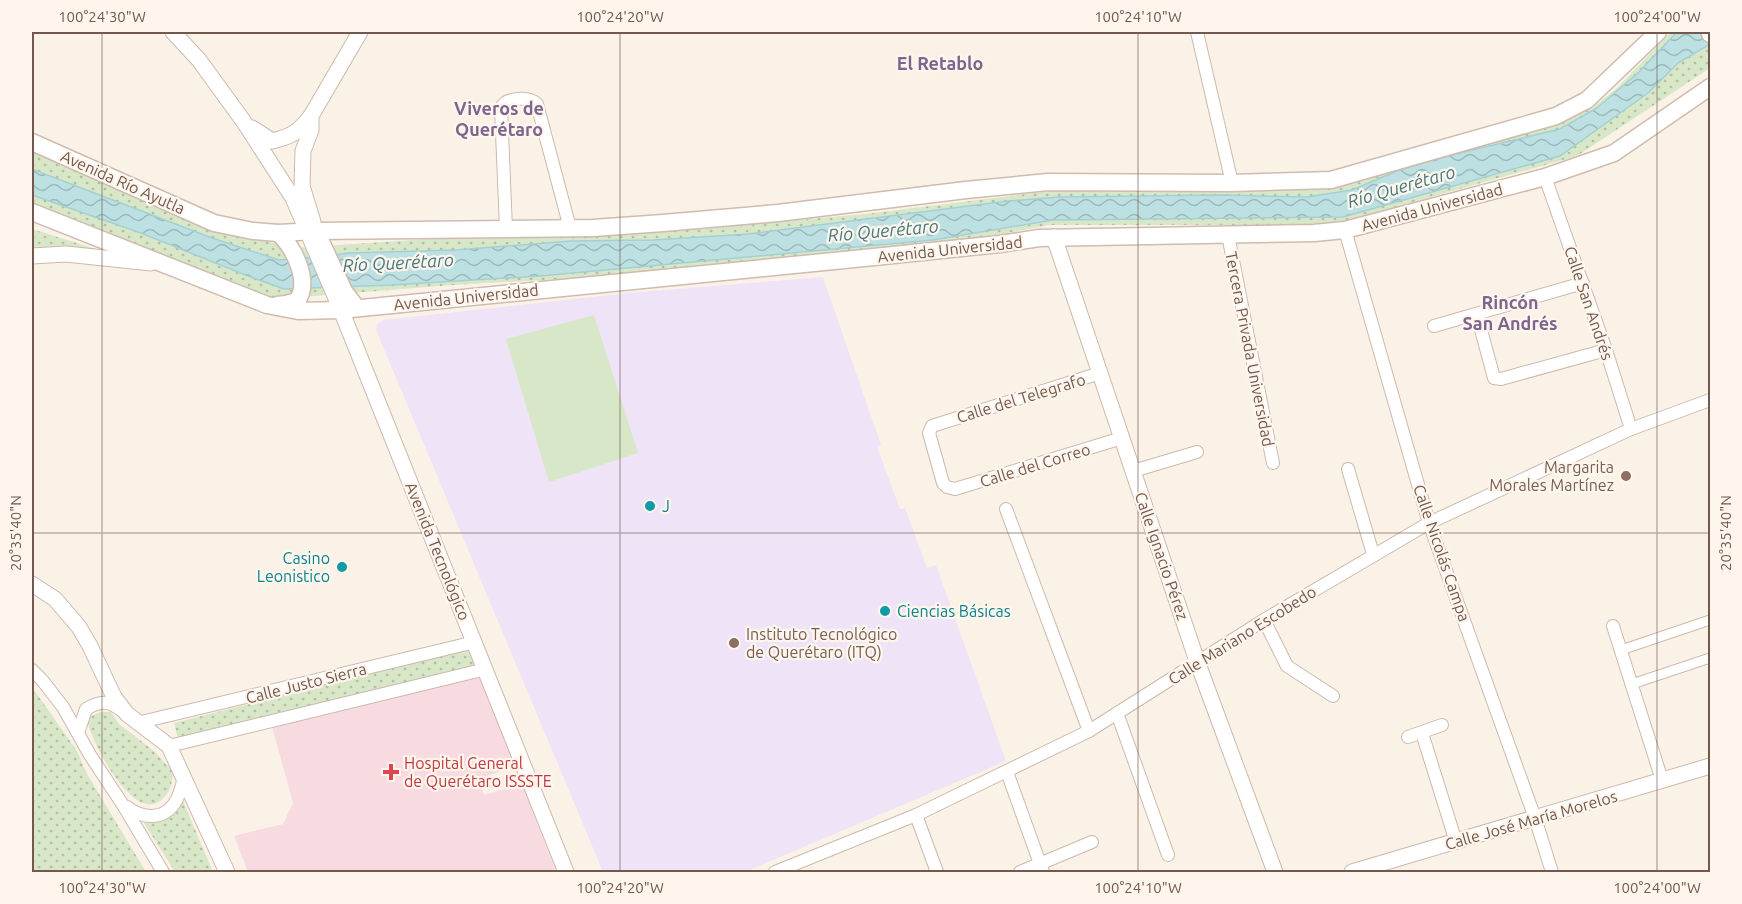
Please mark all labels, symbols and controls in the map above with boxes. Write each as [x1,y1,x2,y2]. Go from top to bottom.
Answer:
text: 100°24'30"W [58,8,146,25]
text: 100°24'20"W [576,8,664,25]
text: 100°24'10"W [1094,8,1182,25]
text: 100°24'00"W [1613,8,1701,25]
district label: El Retablo [897,53,983,73]
district label: Viveros de Querétaro [454,98,544,139]
street label: Avenida Río Ayutla [58,147,188,217]
water label: Río Querétaro [1345,161,1458,212]
street label: Avenida Universidad [1359,179,1505,235]
water label: Río Querétaro [827,215,940,246]
street label: Avenida Universidad [877,232,1023,266]
street label: Calle San Andrés [1561,244,1617,362]
water label: Río Querétaro [342,249,454,276]
street label: Tercera Privada Universidad [1222,250,1278,448]
street label: Avenida Universidad [393,280,539,314]
district label: Rincón San Andrés [1462,292,1558,333]
street label: Calle del Telegrafo [954,370,1088,426]
street label: Calle del Correo [978,440,1092,490]
place label: Margarita Morales Martínez [1489,458,1614,494]
marker: Margarita Morales Martínez [1619,469,1633,483]
street label: Avenida Tecnológico [402,479,474,623]
street label: Calle Nicolás Campa [1410,482,1474,624]
street label: Calle Ignacio Pérez [1132,490,1192,622]
text: 20°35'40"N [7,495,24,571]
text: 20°35'40"N [1717,495,1734,571]
place label: J [662,497,670,515]
marker: J [643,499,657,513]
place label: Casino Leonistico [257,549,330,585]
marker: Casino Leonistico [335,560,349,574]
street label: Calle Mariano Escobedo [1165,582,1319,688]
place label: Ciencias Básicas [897,602,1011,620]
marker: Ciencias Básicas [878,604,892,618]
place label: Instituto Tecnológico de Querétaro (ITQ) [746,625,897,662]
marker: Instituto Tecnológico de Querétaro (ITQ) [727,636,741,650]
street label: Calle Justo Sierra [244,659,368,707]
place label: Hospital General de Querétaro ISSSTE [404,754,552,790]
marker: Hospital General de Querétaro ISSSTE [382,763,400,781]
street label: Calle José María Morelos [1443,787,1619,853]
text: 100°24'30"W [58,879,146,896]
text: 100°24'20"W [576,879,664,896]
text: 100°24'10"W [1094,879,1182,896]
text: 100°24'00"W [1613,879,1701,896]

